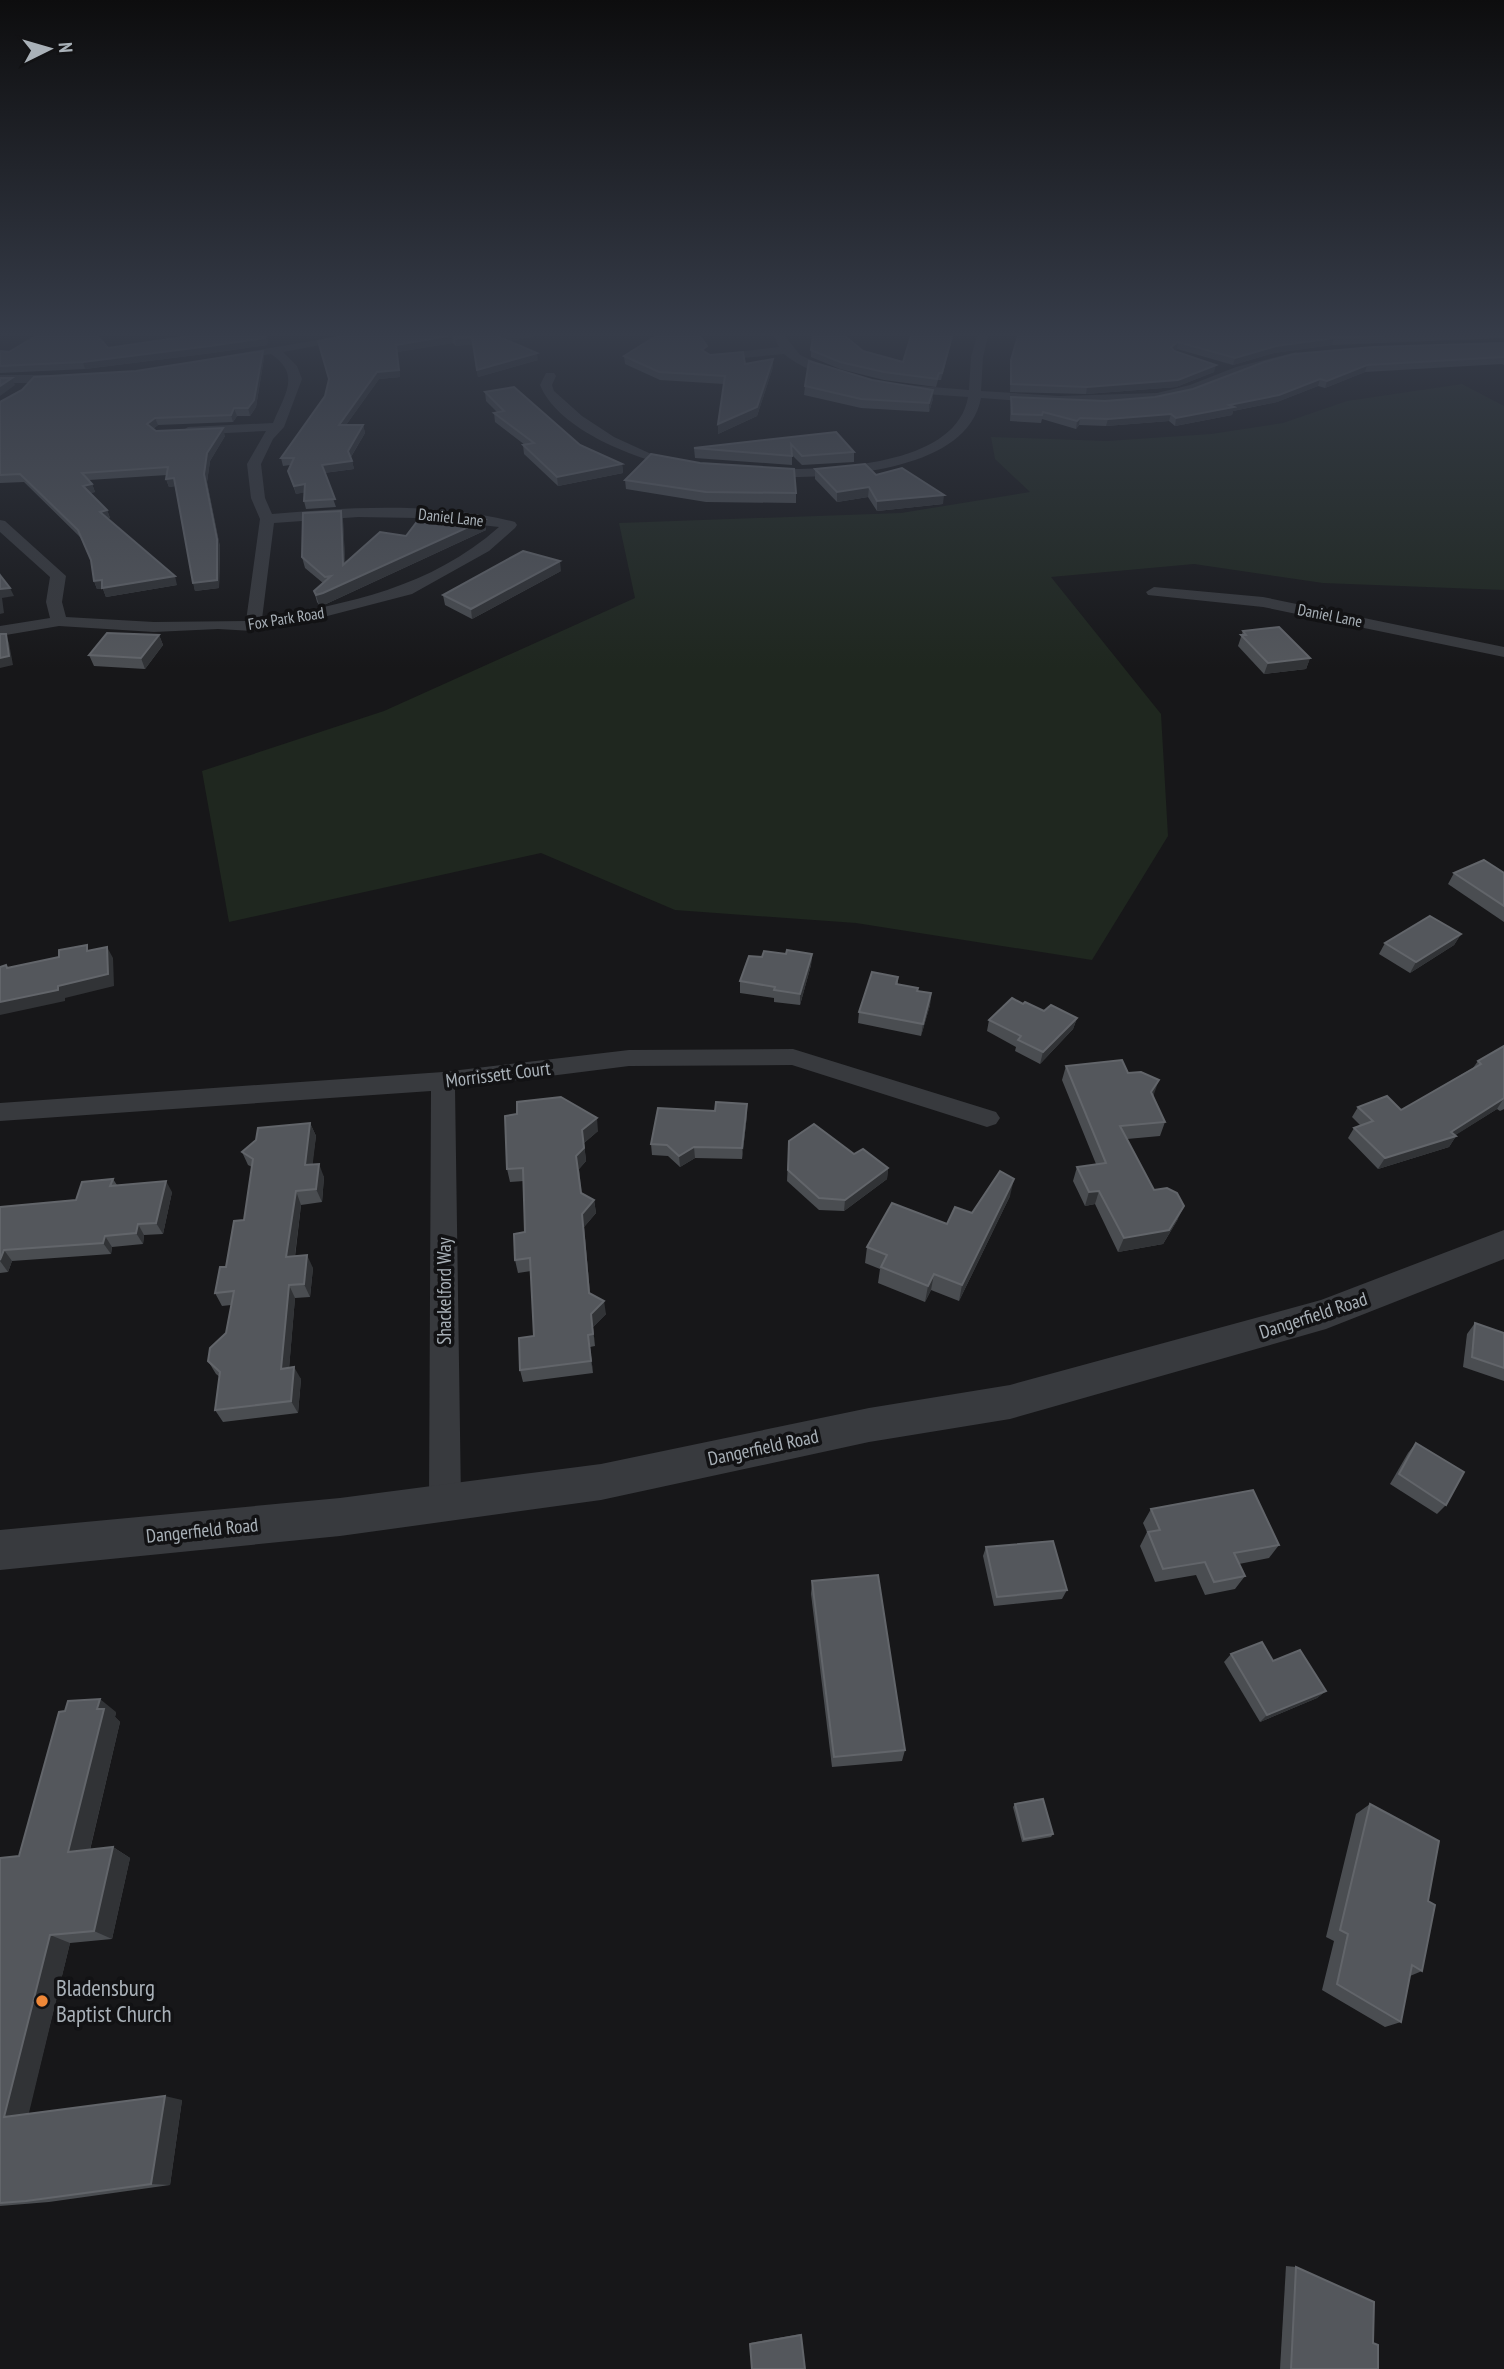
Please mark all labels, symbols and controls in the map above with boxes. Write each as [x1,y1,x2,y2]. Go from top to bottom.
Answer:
north arrow [14,14,84,84]
text: N [54,41,78,54]
street label: Daniel Lane [417,504,485,530]
street label: Daniel Lane [1296,599,1364,631]
street label: Fox Park Road [246,602,326,634]
street label: Morrissett Court [444,1056,553,1092]
street label: Shackelford Way [432,1237,456,1345]
street label: Dangerfield Road [1256,1286,1370,1344]
street label: Dangerfield Road [706,1424,820,1470]
street label: Dangerfield Road [145,1512,259,1548]
place label: Bladensburg Baptist Church [56,1973,172,2028]
marker: Bladensburg Baptist Church [34,1993,50,2009]

